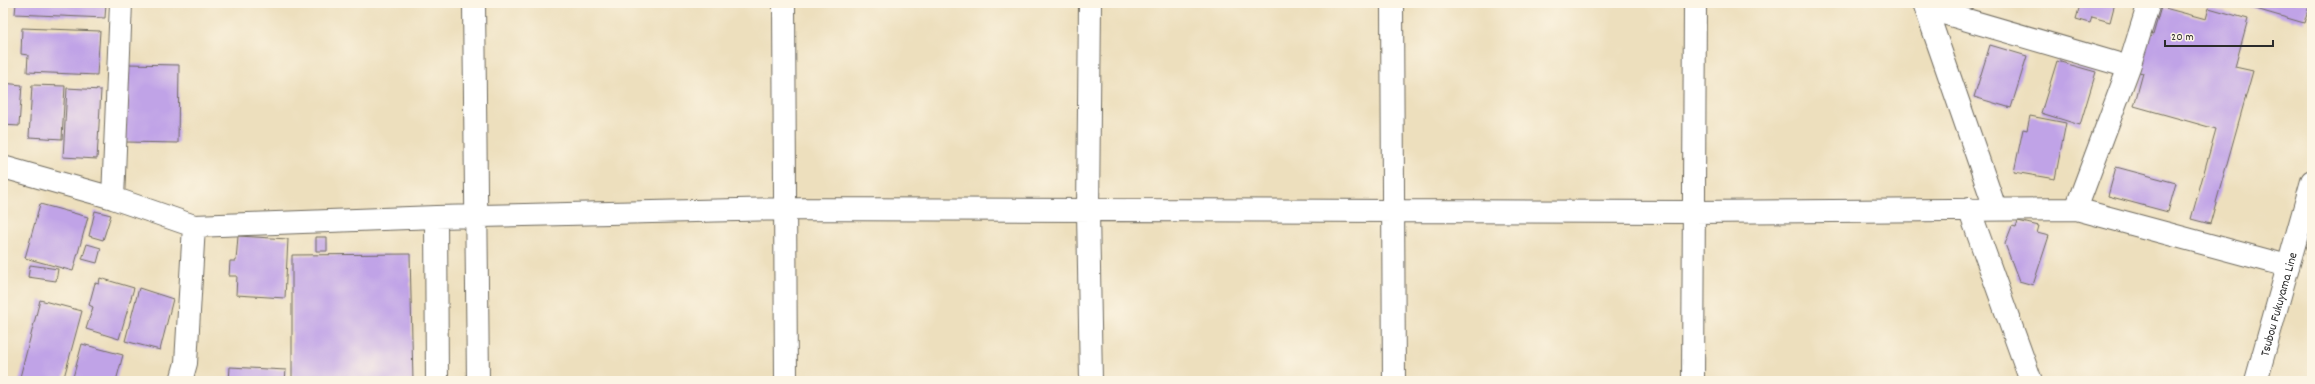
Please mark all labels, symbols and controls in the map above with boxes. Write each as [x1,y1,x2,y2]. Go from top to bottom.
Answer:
scale bar [2165,22,2273,48]
text: 20 m [2171,29,2194,46]
street label: Tsubou Fukuyama Line [2256,250,2304,359]

